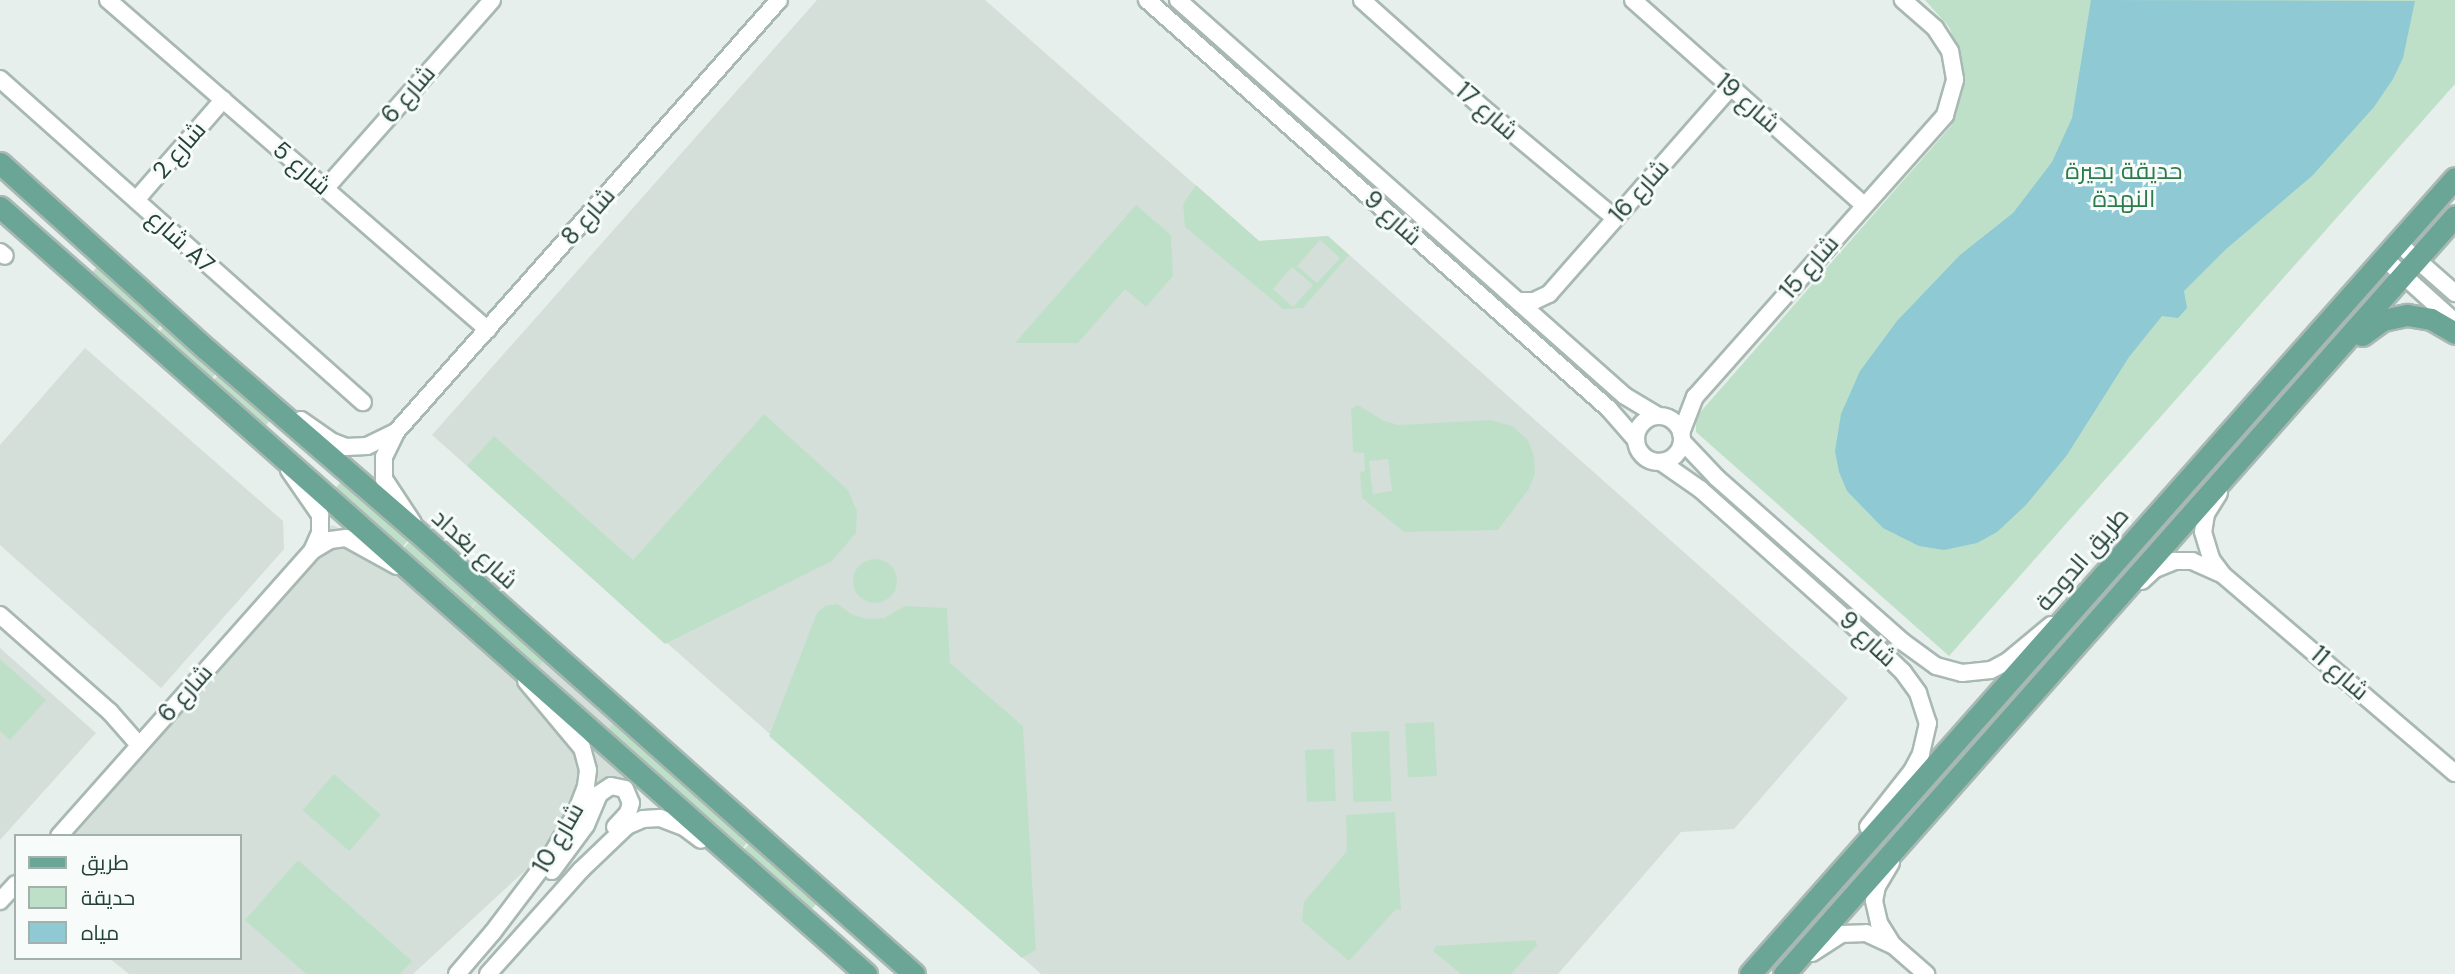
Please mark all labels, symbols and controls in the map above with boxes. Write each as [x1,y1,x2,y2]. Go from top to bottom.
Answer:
street label: شارع 6 [375,59,441,129]
street label: شارع 19 [1710,67,1786,139]
street label: شارع 17 [1450,76,1524,146]
street label: شارع 2 [146,115,212,185]
street label: شارع 5 [267,135,337,201]
street label: شارع 16 [1603,153,1675,229]
park label: حديقة بحيرة النهدة [2065,157,2183,213]
street label: شارع 8 [555,181,621,251]
street label: شارع 9 [1358,185,1428,251]
street label: شارع A7 [141,203,221,279]
street label: شارع 15 [1774,229,1844,305]
street label: طريق الدوحة [2029,501,2135,617]
street label: شارع بغداد [426,503,524,595]
street label: شارع 9 [1833,605,1903,673]
street label: شارع 11 [2305,640,2375,706]
street label: شارع 6 [152,658,218,728]
street label: شارع 10 [526,798,590,878]
legend [14,834,242,960]
text: طريق [81,849,129,877]
text: حديقة [81,884,135,912]
text: مياه [81,919,119,947]

